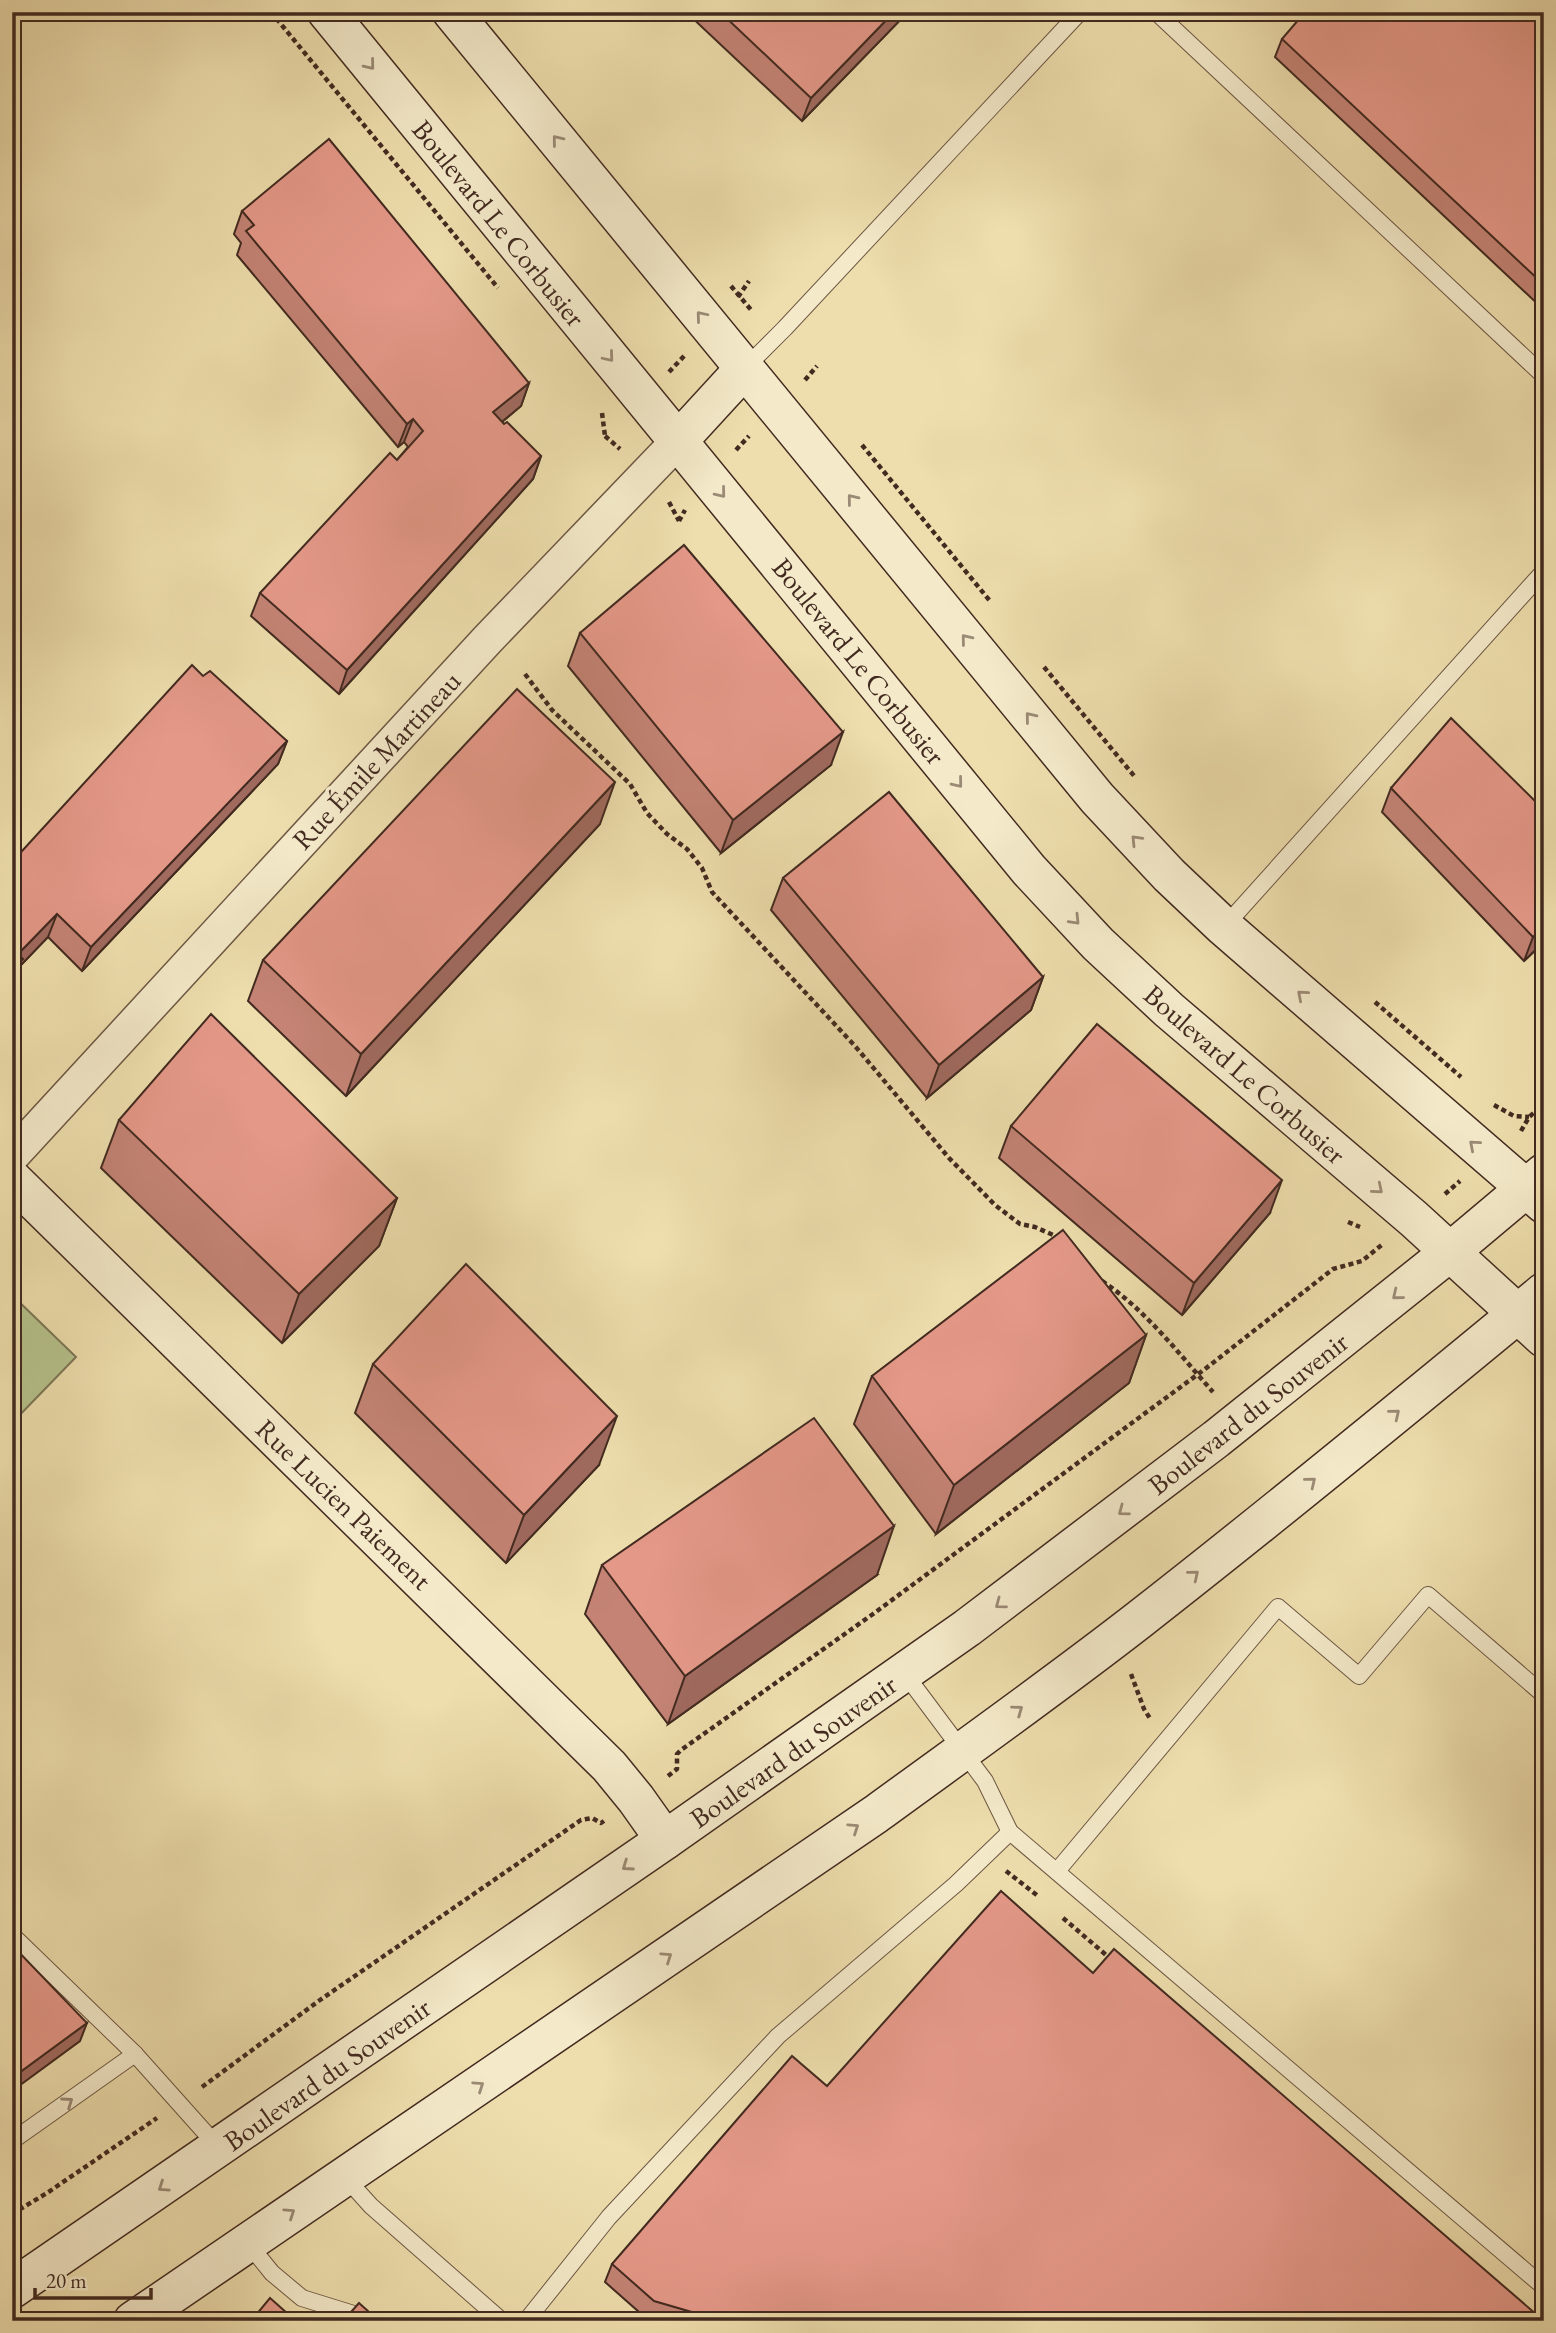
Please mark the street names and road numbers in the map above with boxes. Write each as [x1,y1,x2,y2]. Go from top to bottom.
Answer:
street label: Boulevard Le Corbusier [404,112,594,334]
street label: Boulevard Le Corbusier [764,550,954,772]
street label: Rue Émile Martineau [284,663,468,857]
street label: Boulevard Le Corbusier [1137,976,1354,1172]
street label: Boulevard du Souvenir [1141,1323,1356,1502]
street label: Rue Lucien Paiement [248,1411,440,1597]
street label: Boulevard du Souvenir [683,1666,904,1836]
street label: Boulevard du Souvenir [217,1989,438,2159]

